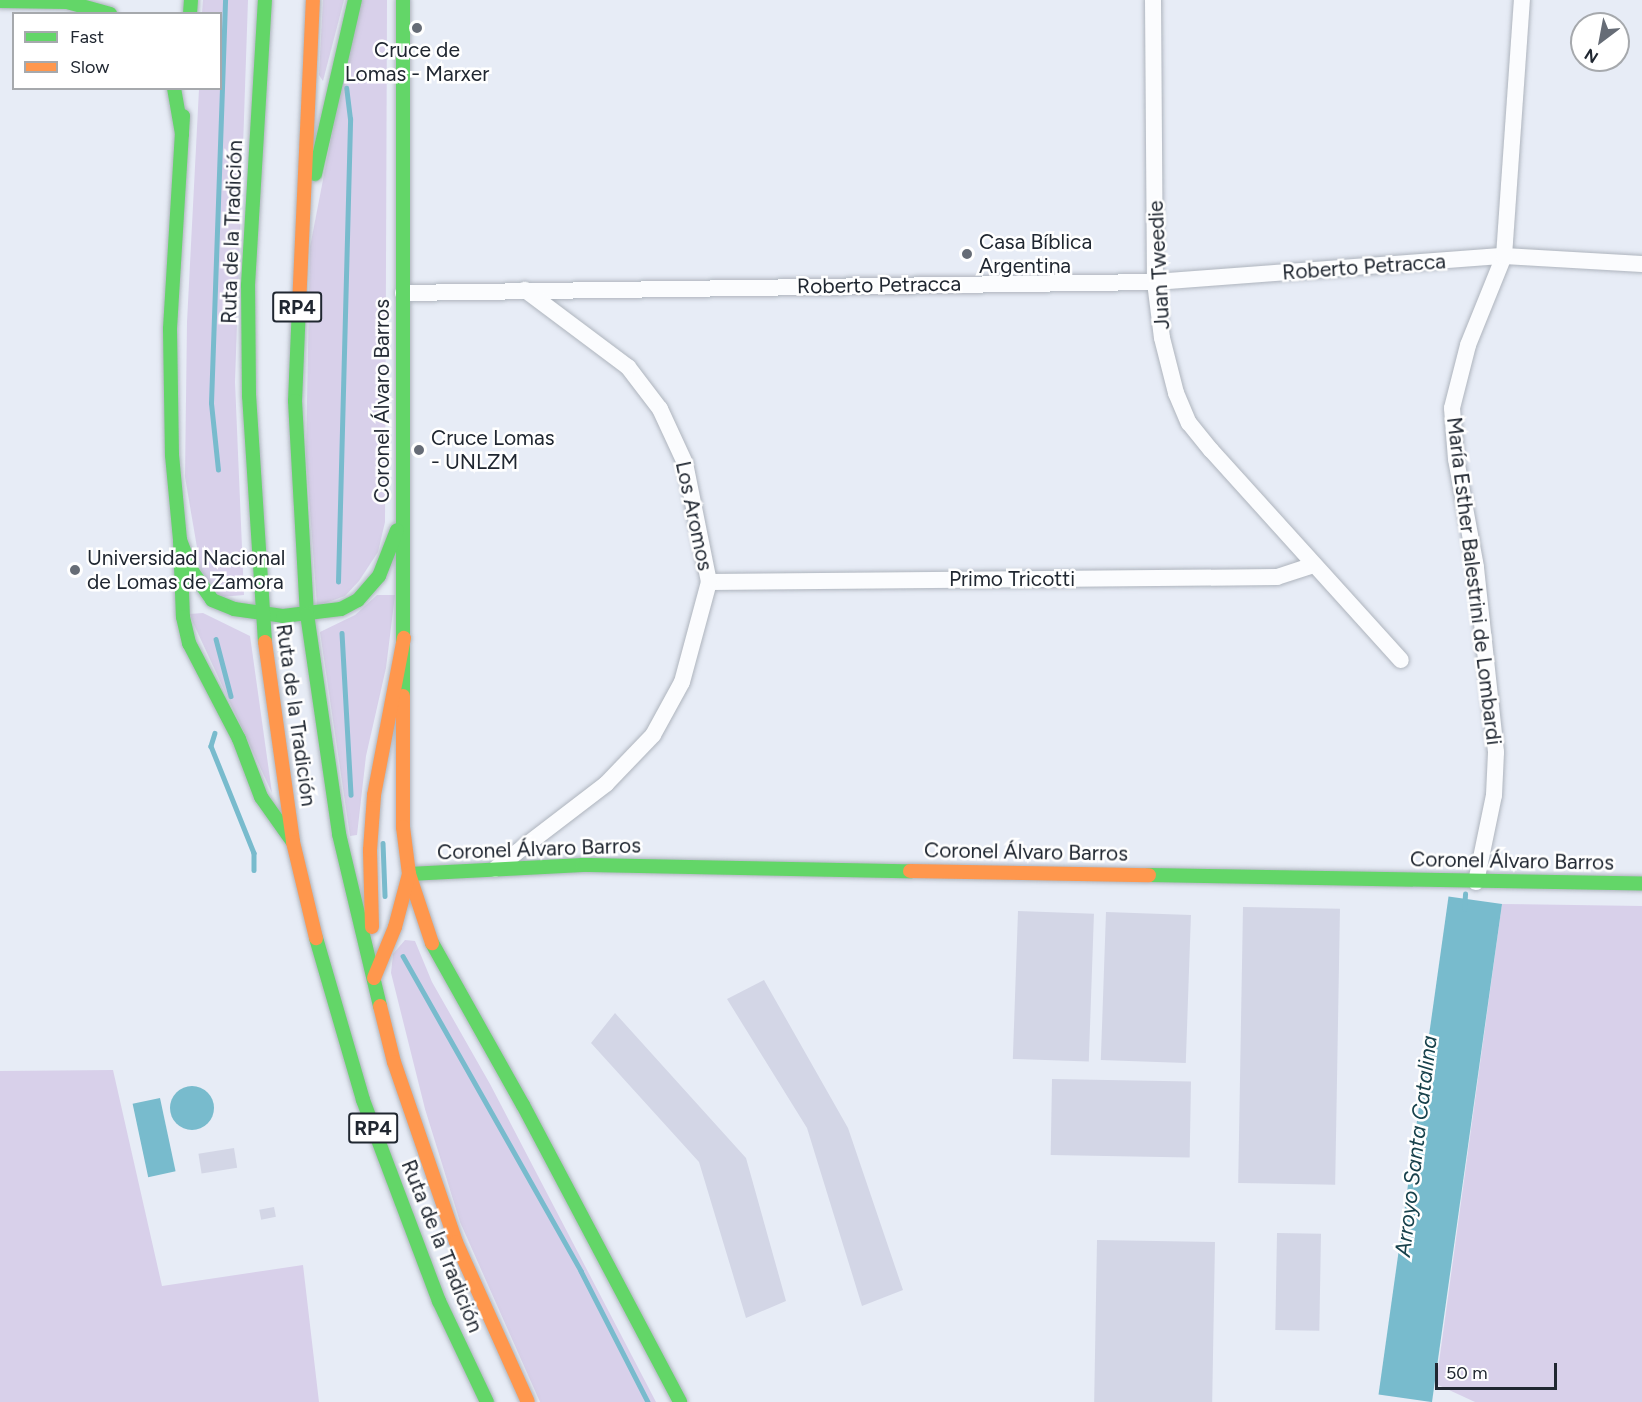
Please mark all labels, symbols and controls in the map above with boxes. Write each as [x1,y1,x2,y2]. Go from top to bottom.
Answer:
legend [12,12,222,90]
north arrow [1570,12,1630,72]
marker: Cruce de Lomas - Marxer [410,21,424,35]
text: Fast [70,26,104,48]
place label: Cruce de Lomas - Marxer [345,37,489,87]
text: N [1581,45,1602,67]
text: Slow [70,56,109,78]
street label: Ruta de la Tradición [216,140,248,324]
street label: Juan Tweedie [1143,200,1175,330]
place label: Casa Bíblica Argentina [979,229,1092,279]
marker: Casa Bíblica Argentina [960,247,974,261]
street label: Roberto Petracca [1281,249,1447,285]
street label: Roberto Petracca [797,271,961,299]
road number: RP4 [272,290,322,324]
street label: Coronel Álvaro Barros [369,299,395,503]
street label: María Esther Balestrini de Lombardi [1441,416,1507,746]
place label: Cruce Lomas - UNLZM [431,425,554,475]
marker: Cruce Lomas - UNLZM [412,443,426,457]
street label: Los Aromos [670,459,718,573]
place label: Universidad Nacional de Lomas de Zamora [87,545,285,595]
marker: Universidad Nacional de Lomas de Zamora [68,563,82,577]
street label: Primo Tricotti [949,566,1075,592]
street label: Ruta de la Tradición [271,622,321,808]
street label: Coronel Álvaro Barros [437,833,641,865]
street label: Coronel Álvaro Barros [924,838,1128,866]
street label: Coronel Álvaro Barros [1410,847,1614,875]
water label: Arroyo Santa Catalina [1389,1034,1443,1258]
road number: RP4 [348,1111,398,1145]
street label: Ruta de la Tradición [396,1156,488,1336]
scale bar [1438,1351,1560,1389]
text: 50 m [1446,1362,1488,1384]

